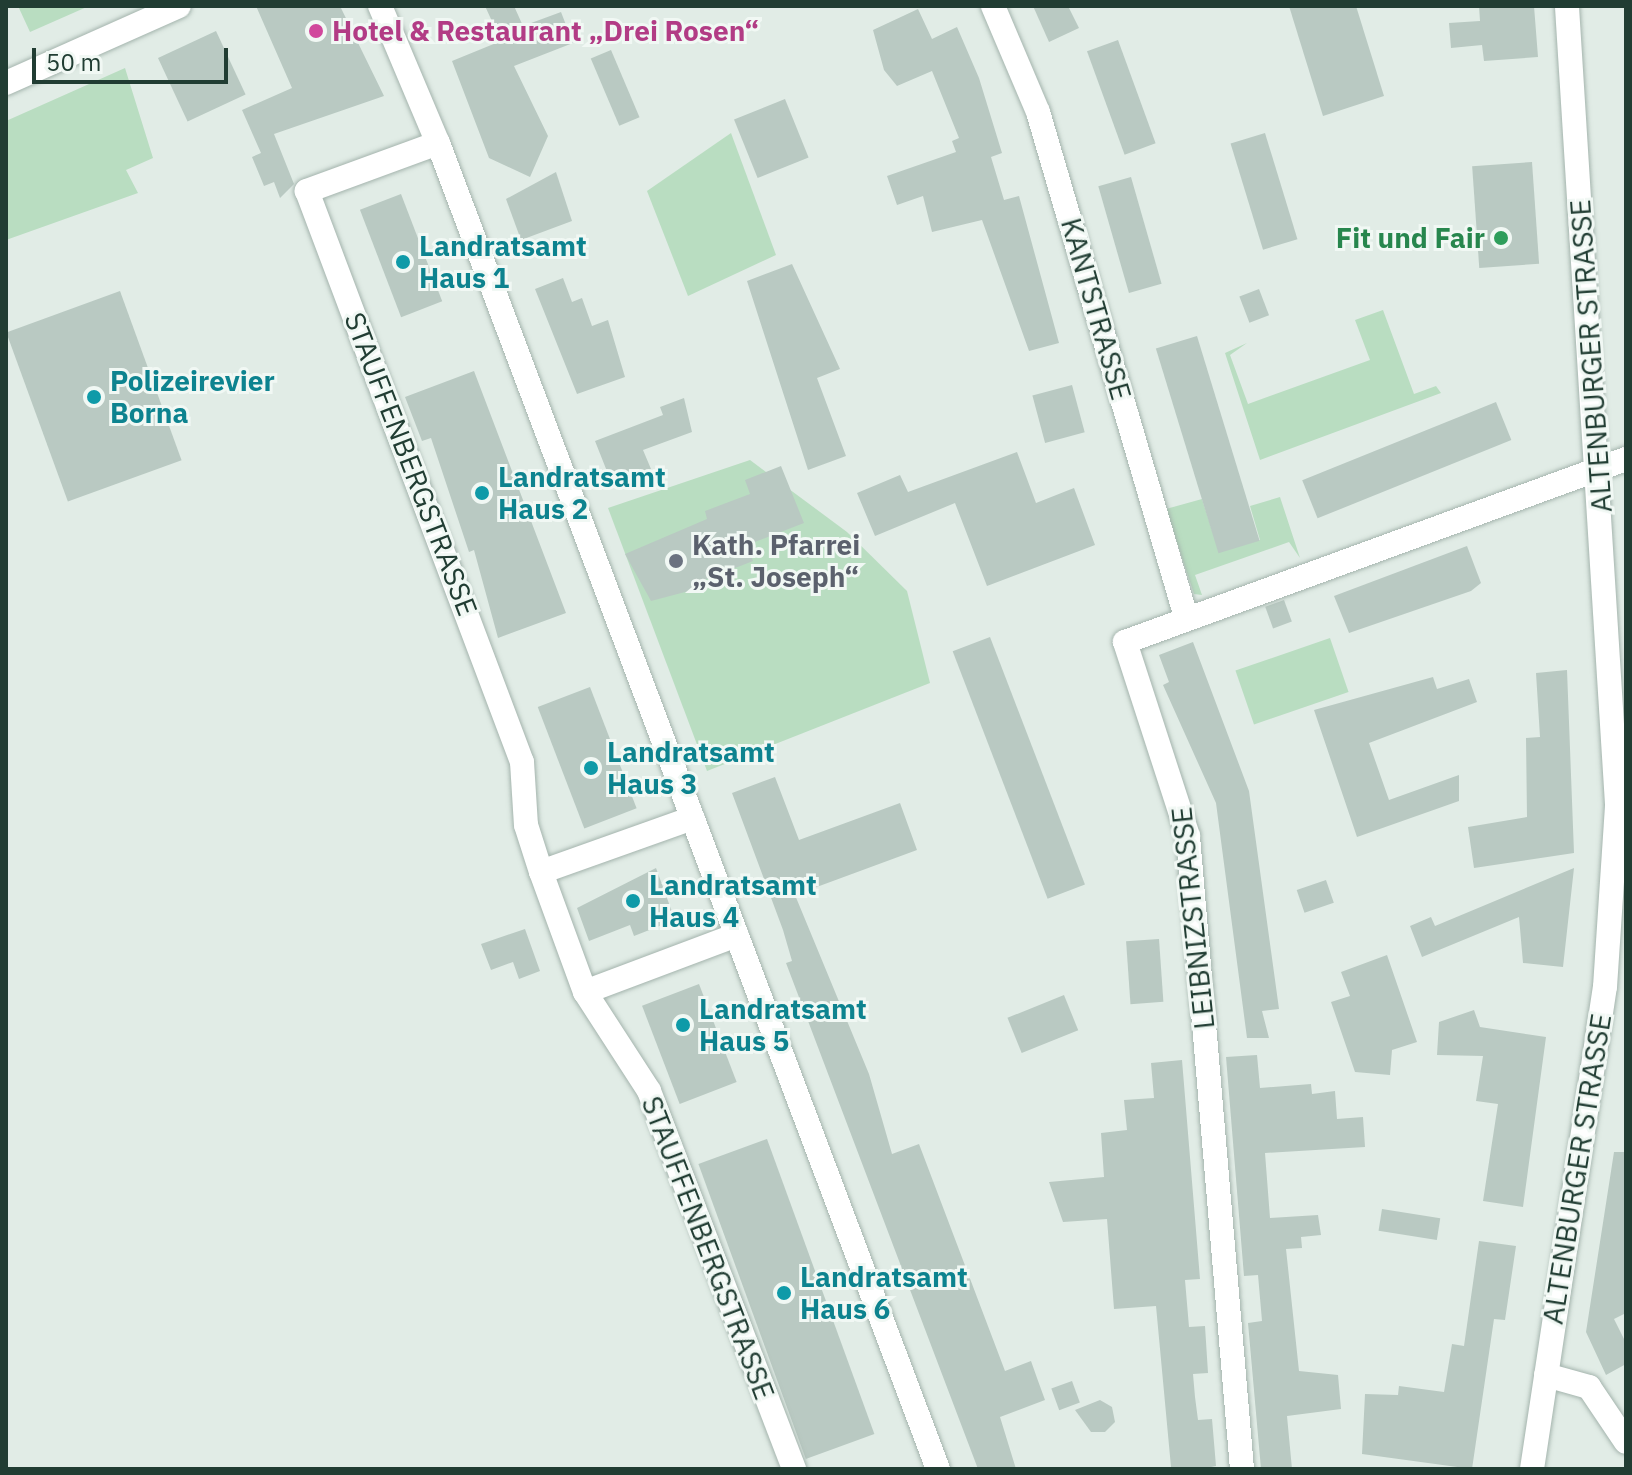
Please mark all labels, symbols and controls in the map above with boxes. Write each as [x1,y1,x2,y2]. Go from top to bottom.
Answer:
place label: Hotel & Restaurant „Drei Rosen“ [332,14,759,48]
marker: Hotel & Restaurant „Drei Rosen“ [307,22,325,40]
scale bar [36,32,232,82]
text: 50 m [46,46,101,78]
street label: ALTENBURGER STRASSE [1563,198,1619,514]
street label: KANTSTRASSE [1054,214,1138,404]
place label: Fit und Fair [1336,221,1485,255]
place label: Landratsamt Haus 1 [419,229,587,295]
marker: Fit und Fair [1492,229,1510,247]
marker: Landratsamt Haus 1 [394,253,412,271]
street label: STAUFFENBERGSTRASSE [338,308,484,620]
place label: Polizeirevier Borna [110,364,275,430]
marker: Polizeirevier Borna [85,388,103,406]
place label: Landratsamt Haus 2 [498,460,666,526]
marker: Landratsamt Haus 2 [473,484,491,502]
place label: Kath. Pfarrei „St. Joseph“ [692,528,860,594]
marker: Kath. Pfarrei „St. Joseph“ [667,552,685,570]
place label: Landratsamt Haus 3 [607,735,775,801]
marker: Landratsamt Haus 3 [582,759,600,777]
street label: LEIBNIZSTRASSE [1165,805,1221,1031]
place label: Landratsamt Haus 4 [649,868,817,934]
marker: Landratsamt Haus 4 [624,892,642,910]
place label: Landratsamt Haus 5 [699,992,867,1058]
street label: ALTENBURGER STRASSE [1536,1011,1618,1327]
marker: Landratsamt Haus 5 [674,1016,692,1034]
street label: STAUFFENBERGSTRASSE [635,1092,781,1404]
place label: Landratsamt Haus 6 [800,1260,968,1326]
marker: Landratsamt Haus 6 [775,1284,793,1302]

